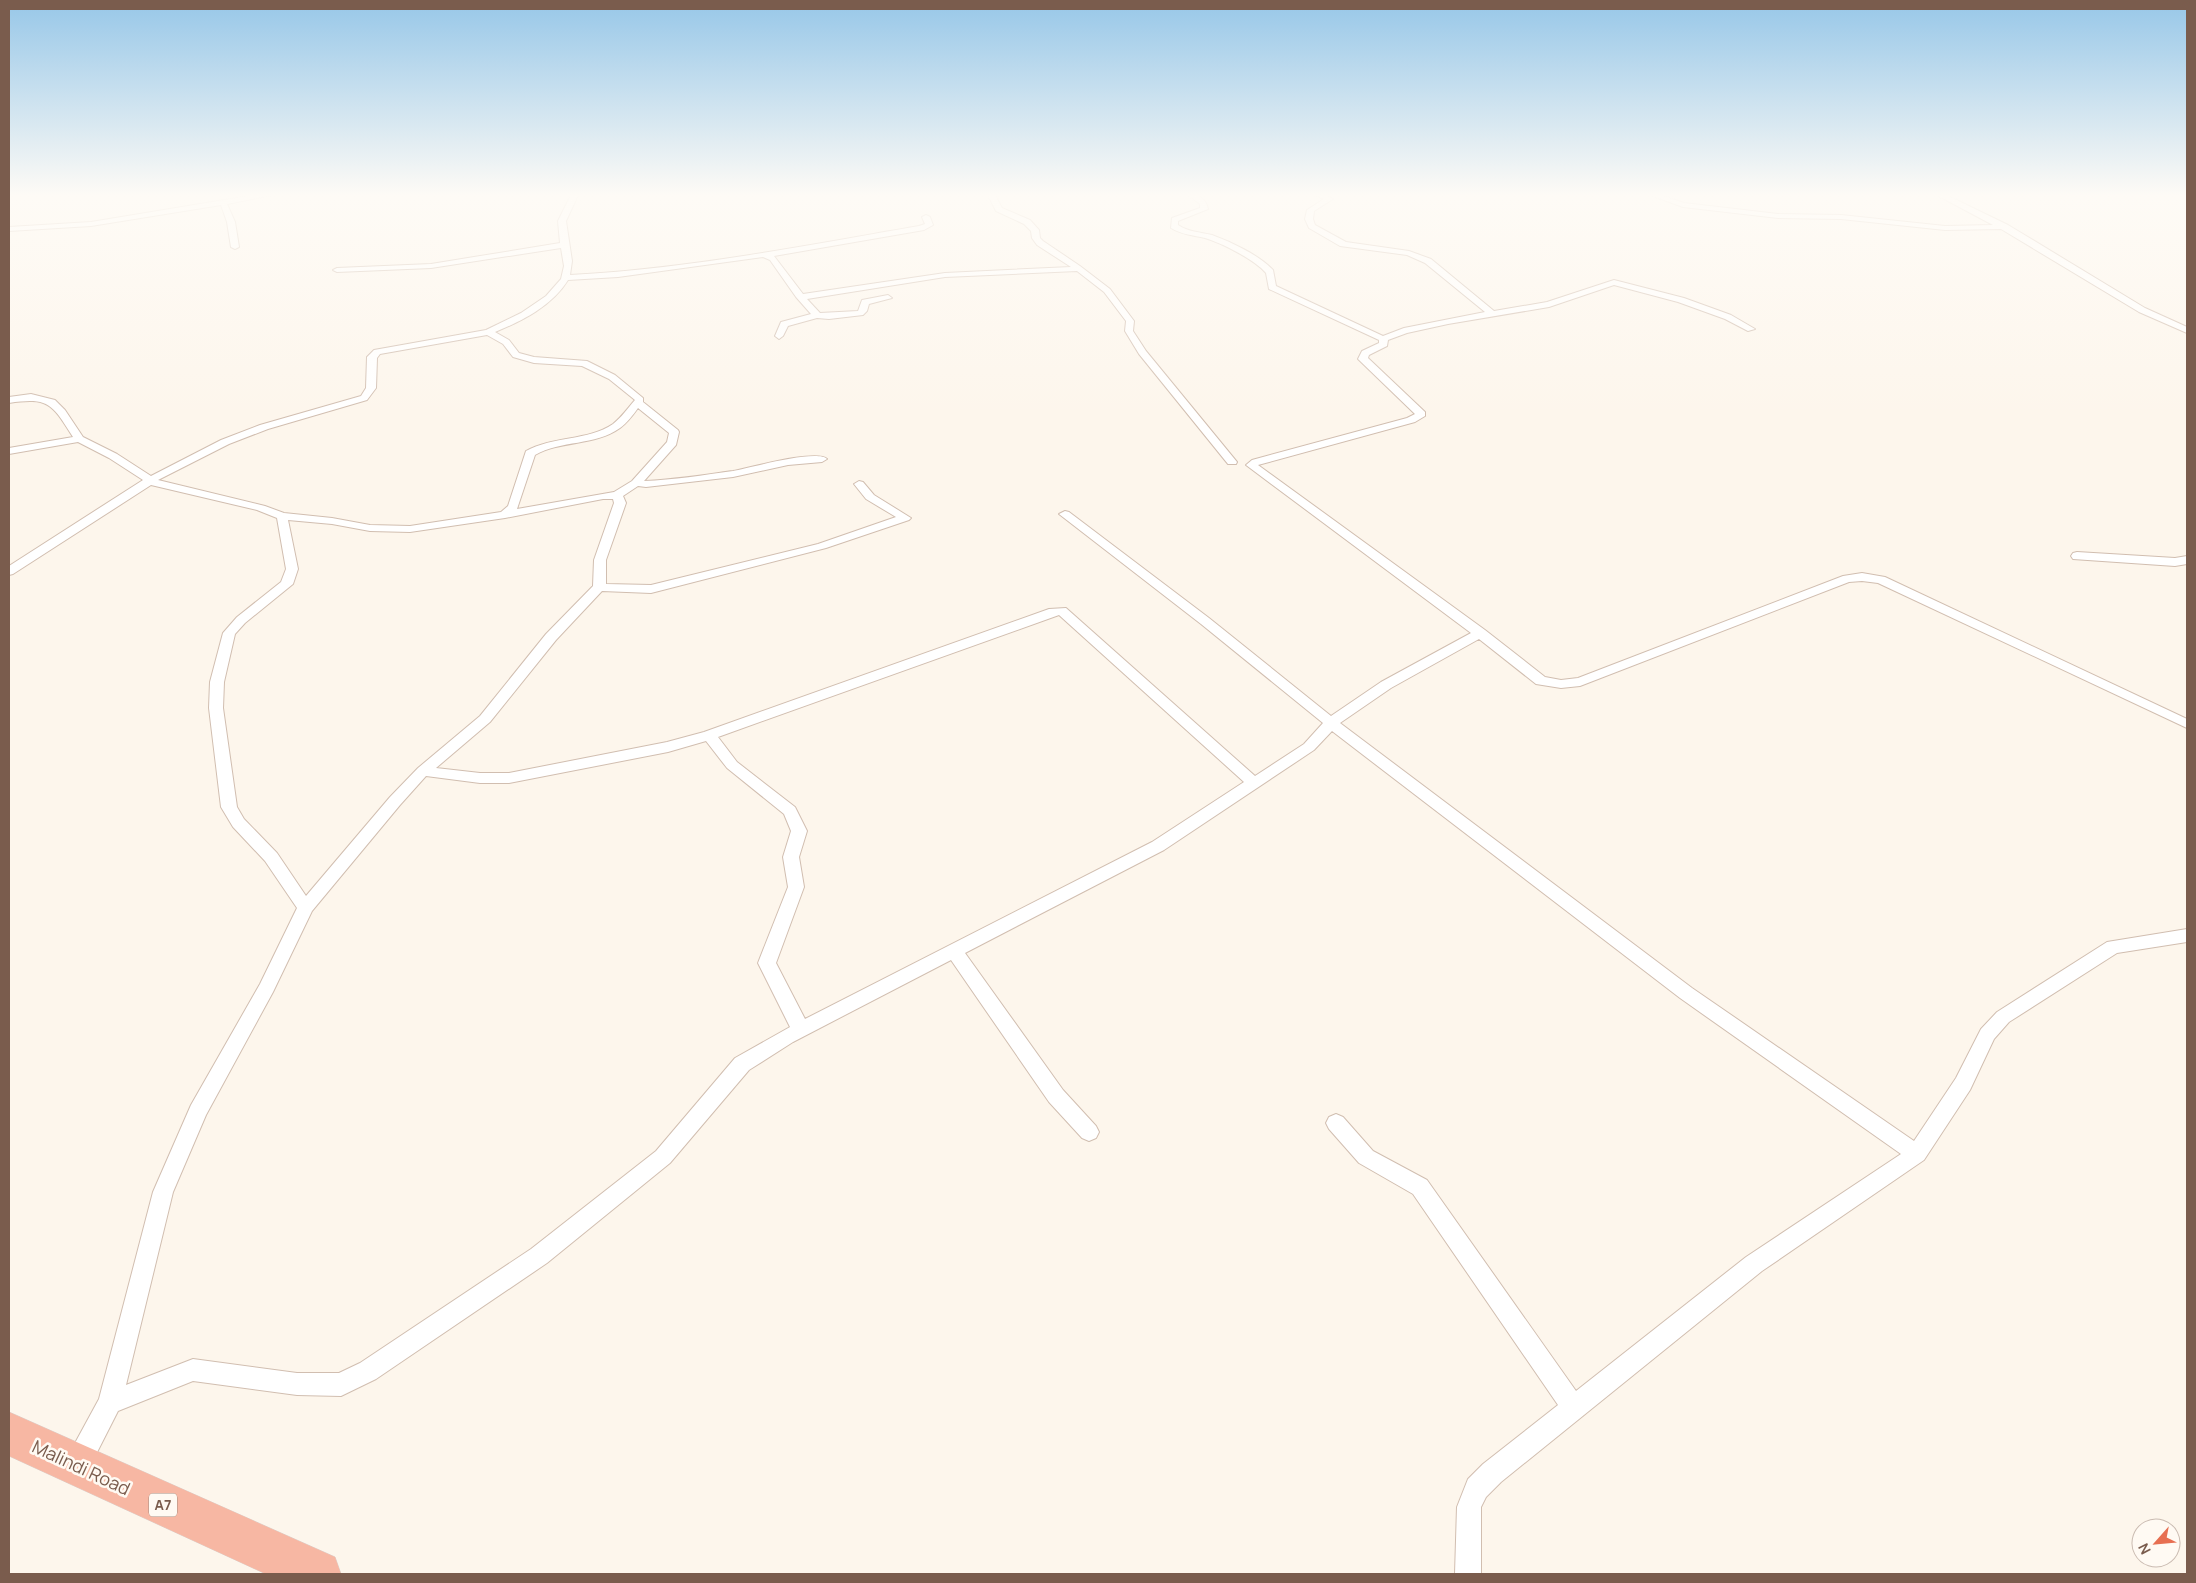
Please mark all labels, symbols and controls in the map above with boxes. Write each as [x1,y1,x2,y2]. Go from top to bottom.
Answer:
street label: Malindi Road [29,1434,134,1500]
road number: A7 [149,1494,177,1516]
north arrow [2131,1518,2181,1568]
text: N [2133,1540,2155,1558]

